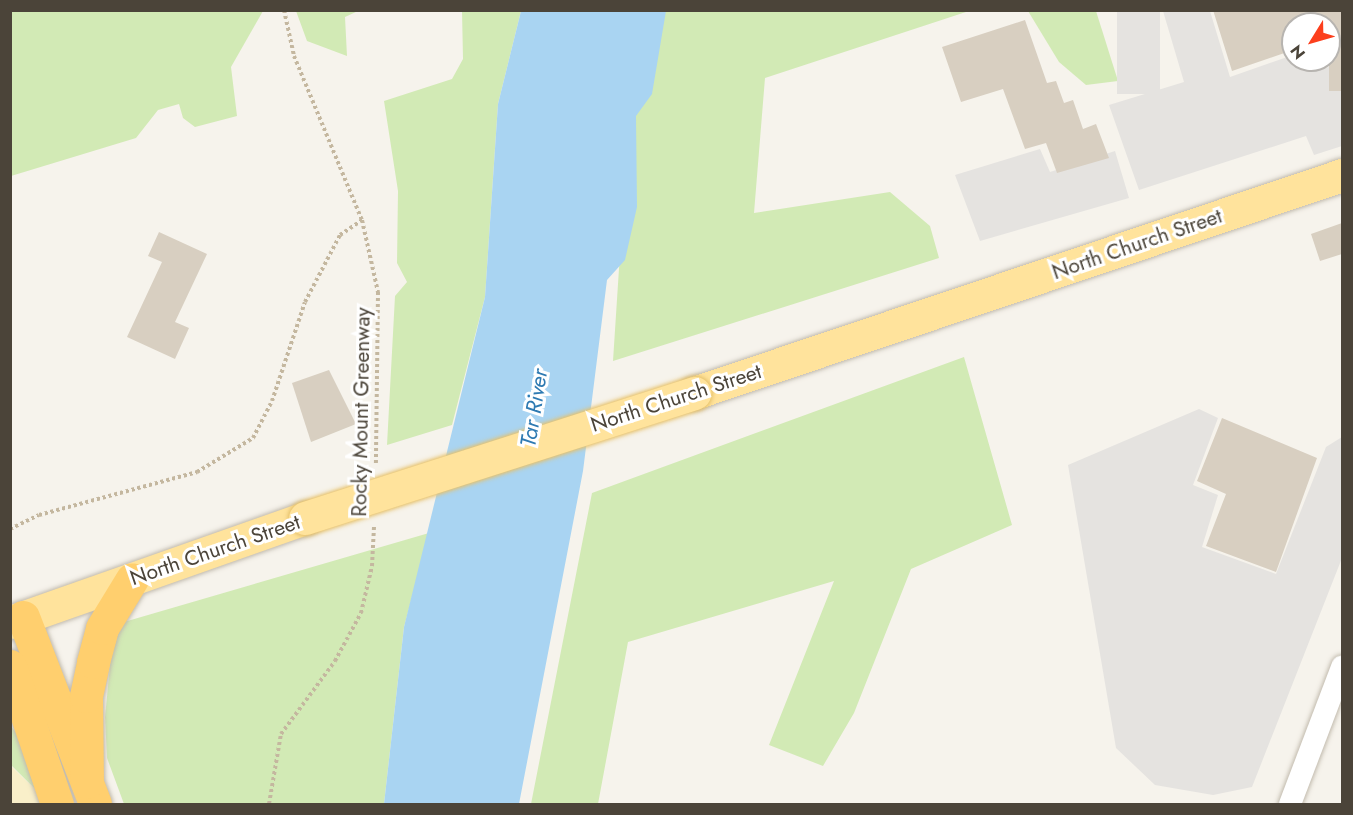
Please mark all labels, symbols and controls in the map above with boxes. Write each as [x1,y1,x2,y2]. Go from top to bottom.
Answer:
north arrow [1281,12,1341,72]
text: N [1285,40,1311,64]
street label: North Church Street [1049,203,1225,285]
street label: Rocky Mount Greenway [347,307,375,517]
street label: North Church Street [587,358,765,438]
water label: Tar River [515,367,553,449]
street label: North Church Street [127,509,303,591]

